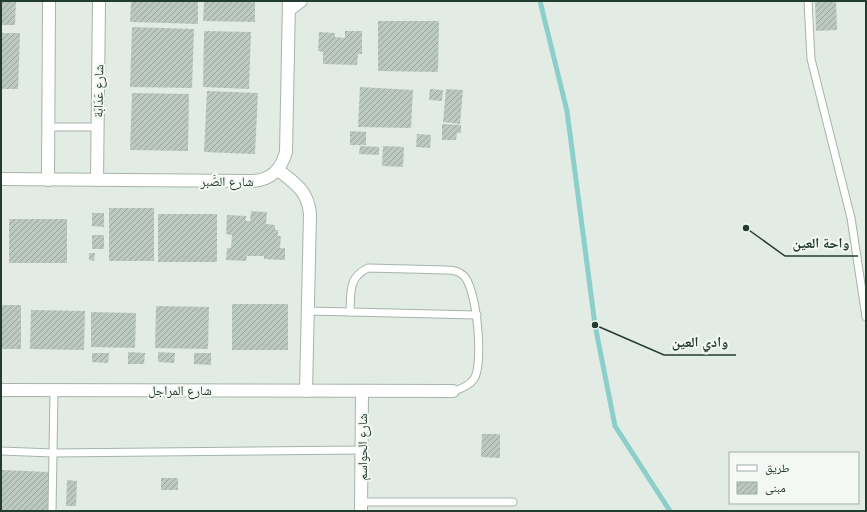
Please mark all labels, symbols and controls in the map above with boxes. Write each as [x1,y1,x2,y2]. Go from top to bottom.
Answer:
street label: شارع عَدَابَة [89,64,108,118]
street label: شارع الصَّبر [199,172,254,191]
callout: واحة العين [785,230,858,256]
text: واحة العين [793,233,849,252]
callout: وادي العين [664,329,736,355]
text: وادي العين [672,332,728,353]
street label: شارع المراجل [148,381,212,400]
street label: شارع الحواسم [353,413,372,481]
legend [729,452,859,504]
text: طريق [765,459,790,476]
text: مبنى [765,479,786,496]

